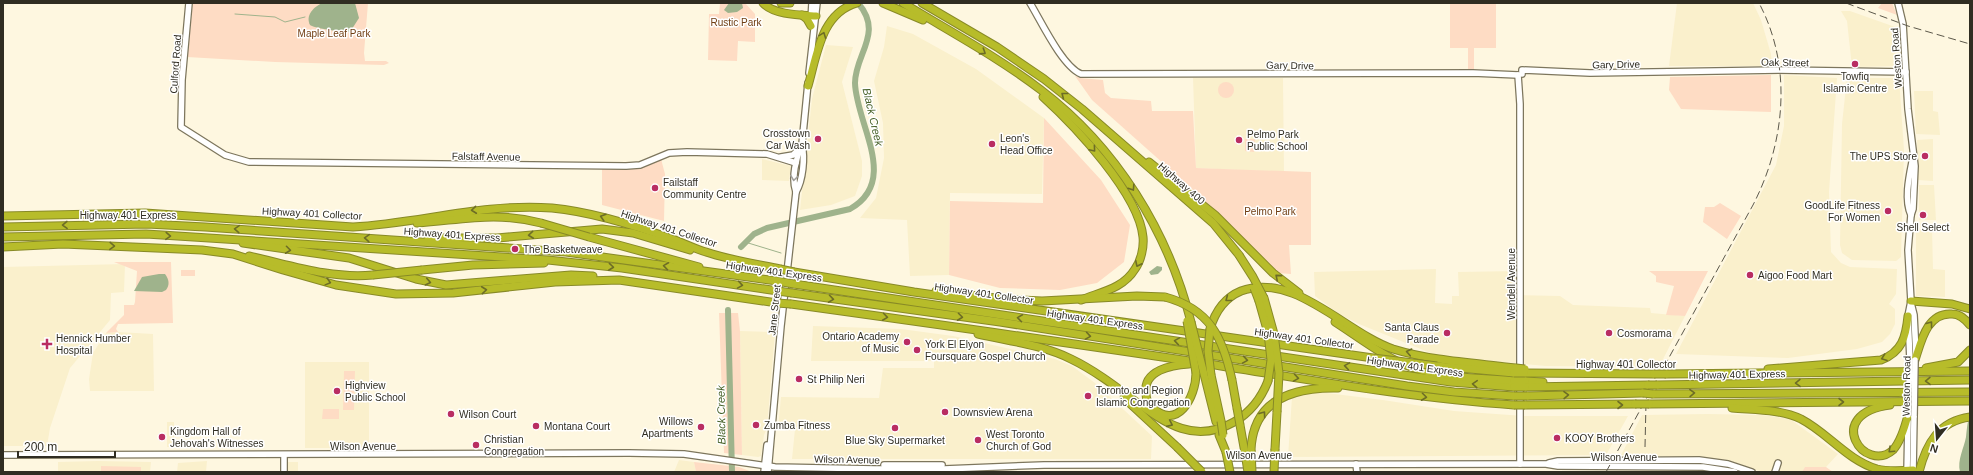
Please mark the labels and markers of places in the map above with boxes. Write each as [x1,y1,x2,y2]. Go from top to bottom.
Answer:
marker: Towfiq Islamic Centre [1850,59,1860,69]
place label: Towfiq Islamic Centre [1823,71,1887,94]
place label: Crosstown Car Wash [763,128,810,151]
place label: Pelmo Park Public School [1247,129,1308,152]
place label: Leon's Head Office [1000,133,1053,156]
marker: Crosstown Car Wash [813,134,823,144]
marker: Pelmo Park Public School [1234,135,1244,145]
marker: Leon's Head Office [987,139,997,149]
place label: The UPS Store [1850,151,1917,162]
marker: The UPS Store [1920,151,1930,161]
place label: Failstaff Community Centre [663,177,747,200]
marker: Failstaff Community Centre [650,183,660,193]
place label: GoodLife Fitness For Women [1804,200,1880,223]
marker: GoodLife Fitness For Women [1883,206,1893,216]
marker: Shell Select [1918,210,1928,220]
place label: Shell Select [1897,222,1950,233]
marker: The Basketweave [510,244,520,254]
place label: The Basketweave [523,244,603,255]
marker: Aigoo Food Mart [1745,270,1755,280]
place label: Aigoo Food Mart [1758,270,1832,281]
place label: Santa Claus Parade [1385,322,1439,345]
marker: Santa Claus Parade [1442,328,1452,338]
marker: Cosmorama [1604,328,1614,338]
place label: Cosmorama [1617,328,1672,339]
place label: Ontario Academy of Music [822,331,899,354]
place label: Hennick Humber Hospital [56,333,131,356]
marker: Ontario Academy of Music [902,337,912,347]
marker: Hennick Humber Hospital [41,338,53,350]
place label: York El Elyon Foursquare Gospel Church [925,339,1046,362]
marker: York El Elyon Foursquare Gospel Church [912,345,922,355]
marker: St Philip Neri [794,374,804,384]
place label: St Philip Neri [807,374,865,385]
place label: Highview Public School [345,380,406,403]
place label: Toronto and Region Islamic Congregation [1096,385,1190,408]
marker: Highview Public School [332,386,342,396]
marker: Toronto and Region Islamic Congregation [1083,391,1093,401]
marker: Downsview Arena [940,407,950,417]
place label: Downsview Arena [953,407,1033,418]
marker: Wilson Court [446,409,456,419]
place label: Wilson Court [459,409,516,420]
place label: Willows Apartments [642,416,693,439]
marker: Zumba Fitness [751,420,761,430]
place label: Zumba Fitness [764,420,830,431]
marker: Montana Court [531,421,541,431]
place label: Montana Court [544,421,610,432]
marker: Willows Apartments [696,422,706,432]
marker: Blue Sky Supermarket [890,423,900,433]
place label: Kingdom Hall of Jehovah's Witnesses [170,426,264,449]
place label: West Toronto Church of God [986,429,1051,452]
marker: Kingdom Hall of Jehovah's Witnesses [157,432,167,442]
marker: KOOY Brothers [1552,433,1562,443]
place label: KOOY Brothers [1565,433,1634,444]
place label: Christian Congregation [484,434,544,457]
place label: Blue Sky Supermarket [845,435,945,446]
marker: West Toronto Church of God [973,435,983,445]
marker: Christian Congregation [471,440,481,450]

